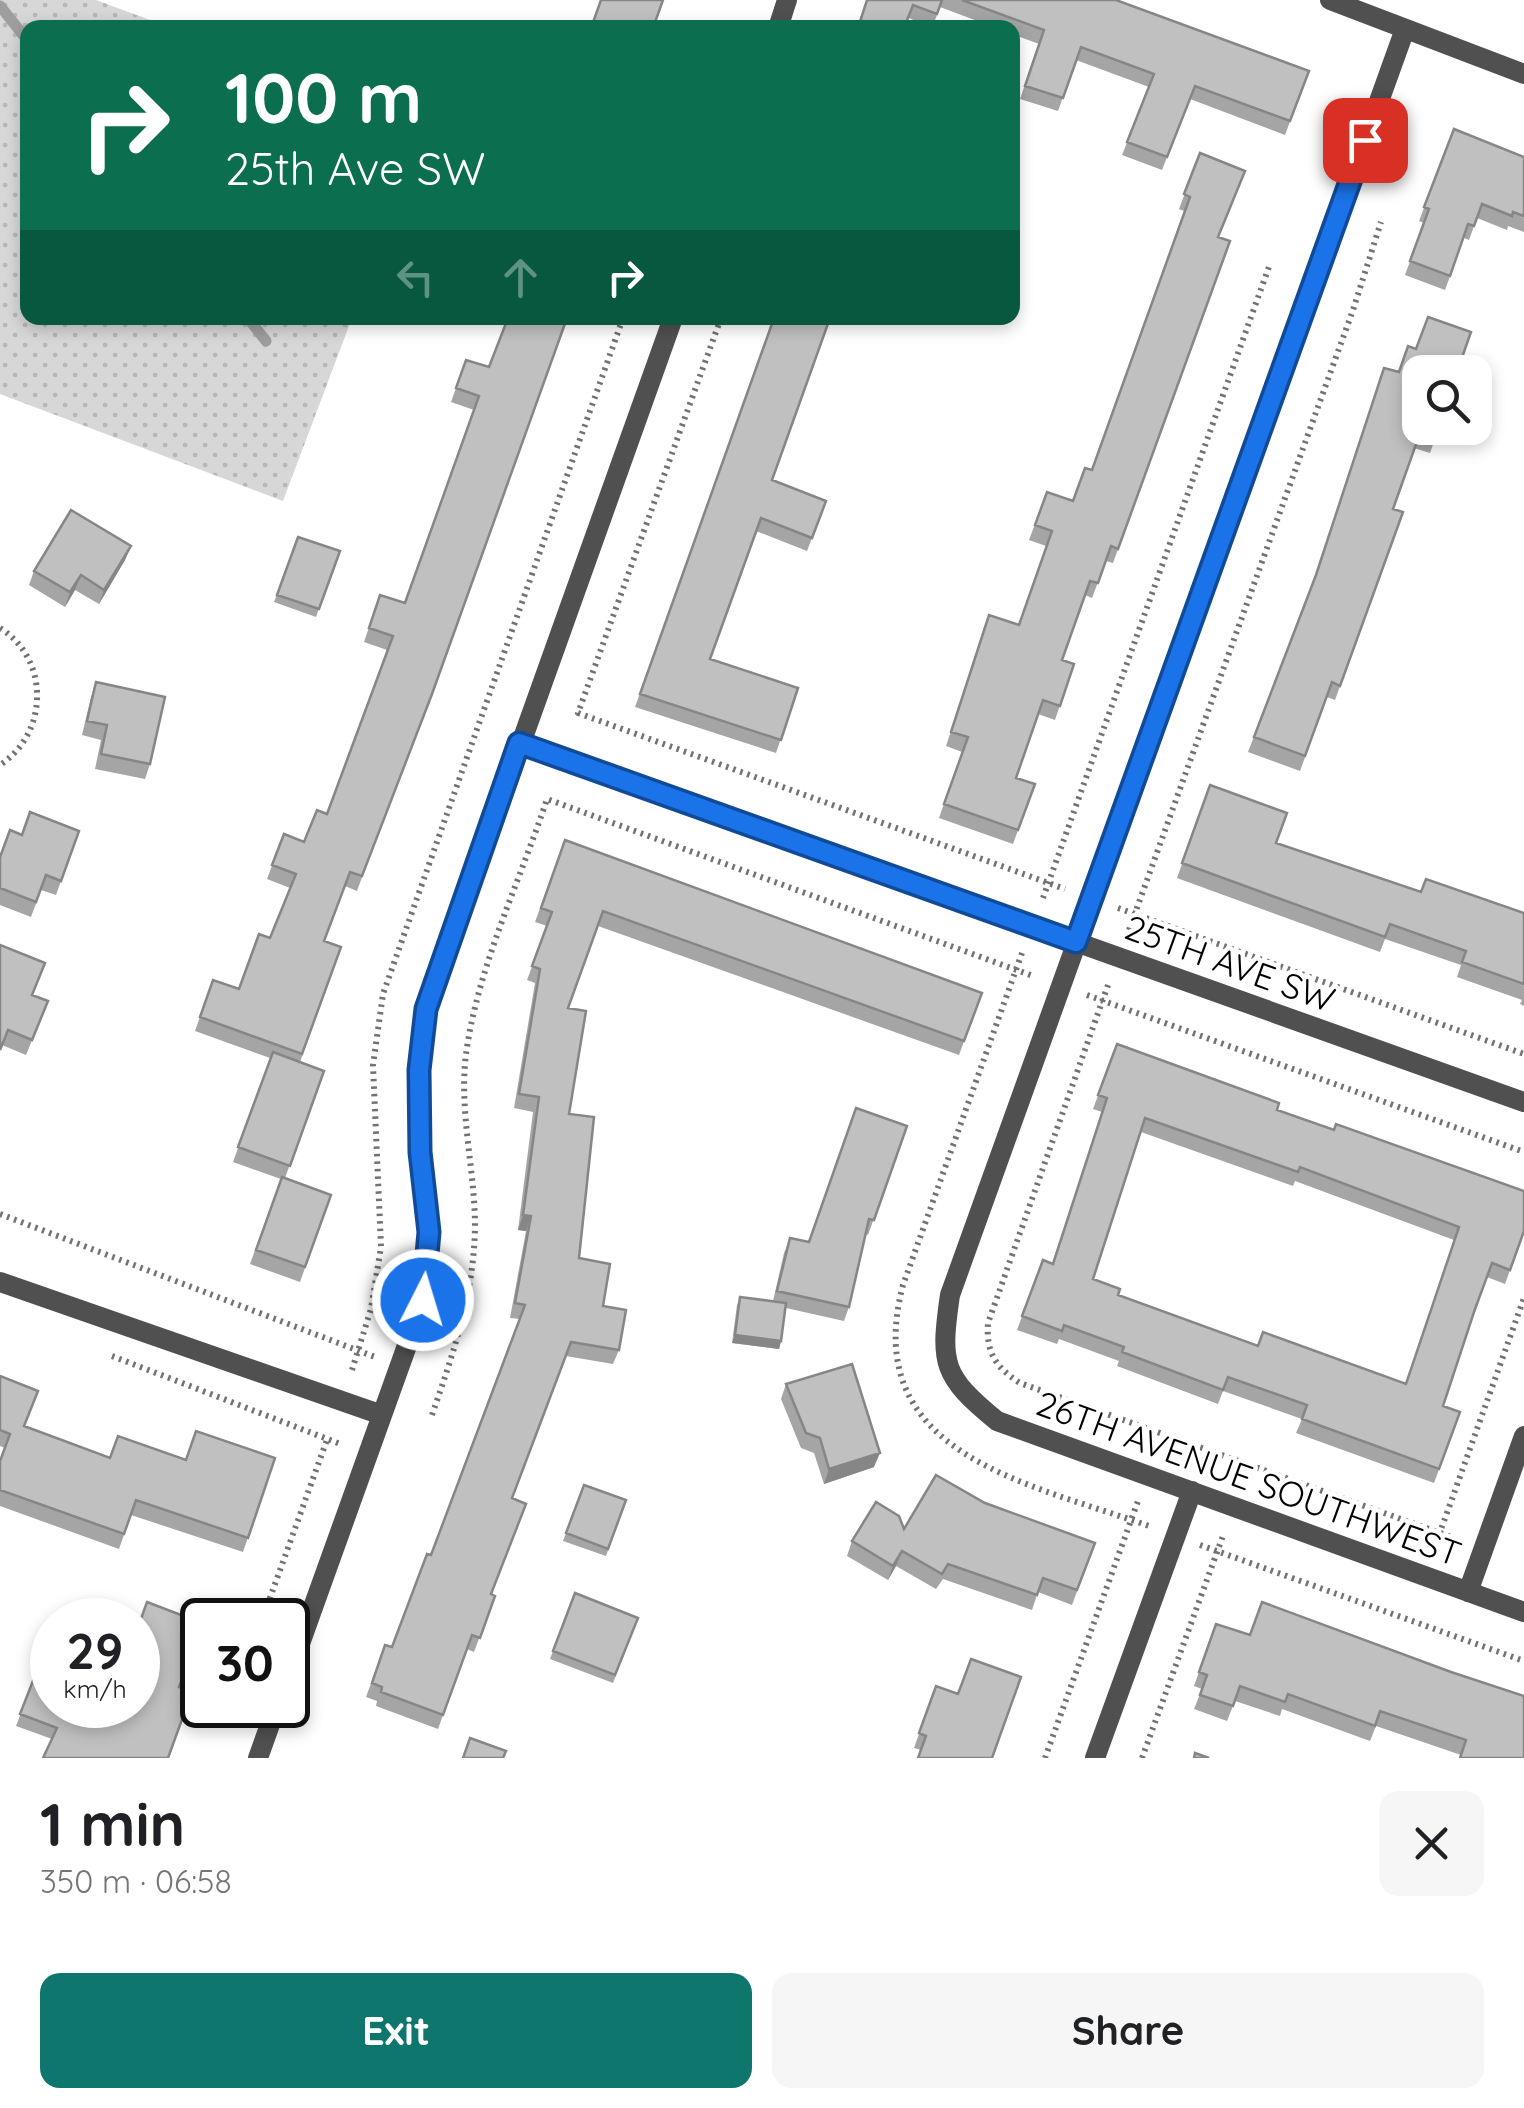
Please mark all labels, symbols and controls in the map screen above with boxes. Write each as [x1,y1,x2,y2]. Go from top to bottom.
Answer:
text: 100 m [225,53,422,141]
icon: right [60,60,190,190]
pin [1323,98,1408,183]
icon: arrive [1338,113,1393,168]
text: 25th Ave SW [225,140,485,196]
icon: left [388,250,443,305]
icon: ahead [493,250,548,305]
icon: right [598,250,653,305]
map controls [1402,355,1492,445]
button: search [1402,355,1492,445]
street label: 25TH AVE SW [1119,905,1341,1021]
position arrow [371,1248,475,1352]
street label: 26TH AVENUE SOUTHWEST [1031,1381,1467,1575]
speed limit sign: 30 [180,1598,310,1728]
text: 29 [67,1619,123,1682]
text: km/h [63,1673,127,1704]
text: 1 min [40,1786,185,1861]
button: close [1379,1791,1484,1896]
text: 350 m · 06:58 [40,1861,232,1901]
button: Exit [40,1973,752,2088]
button: Share [772,1973,1484,2088]

